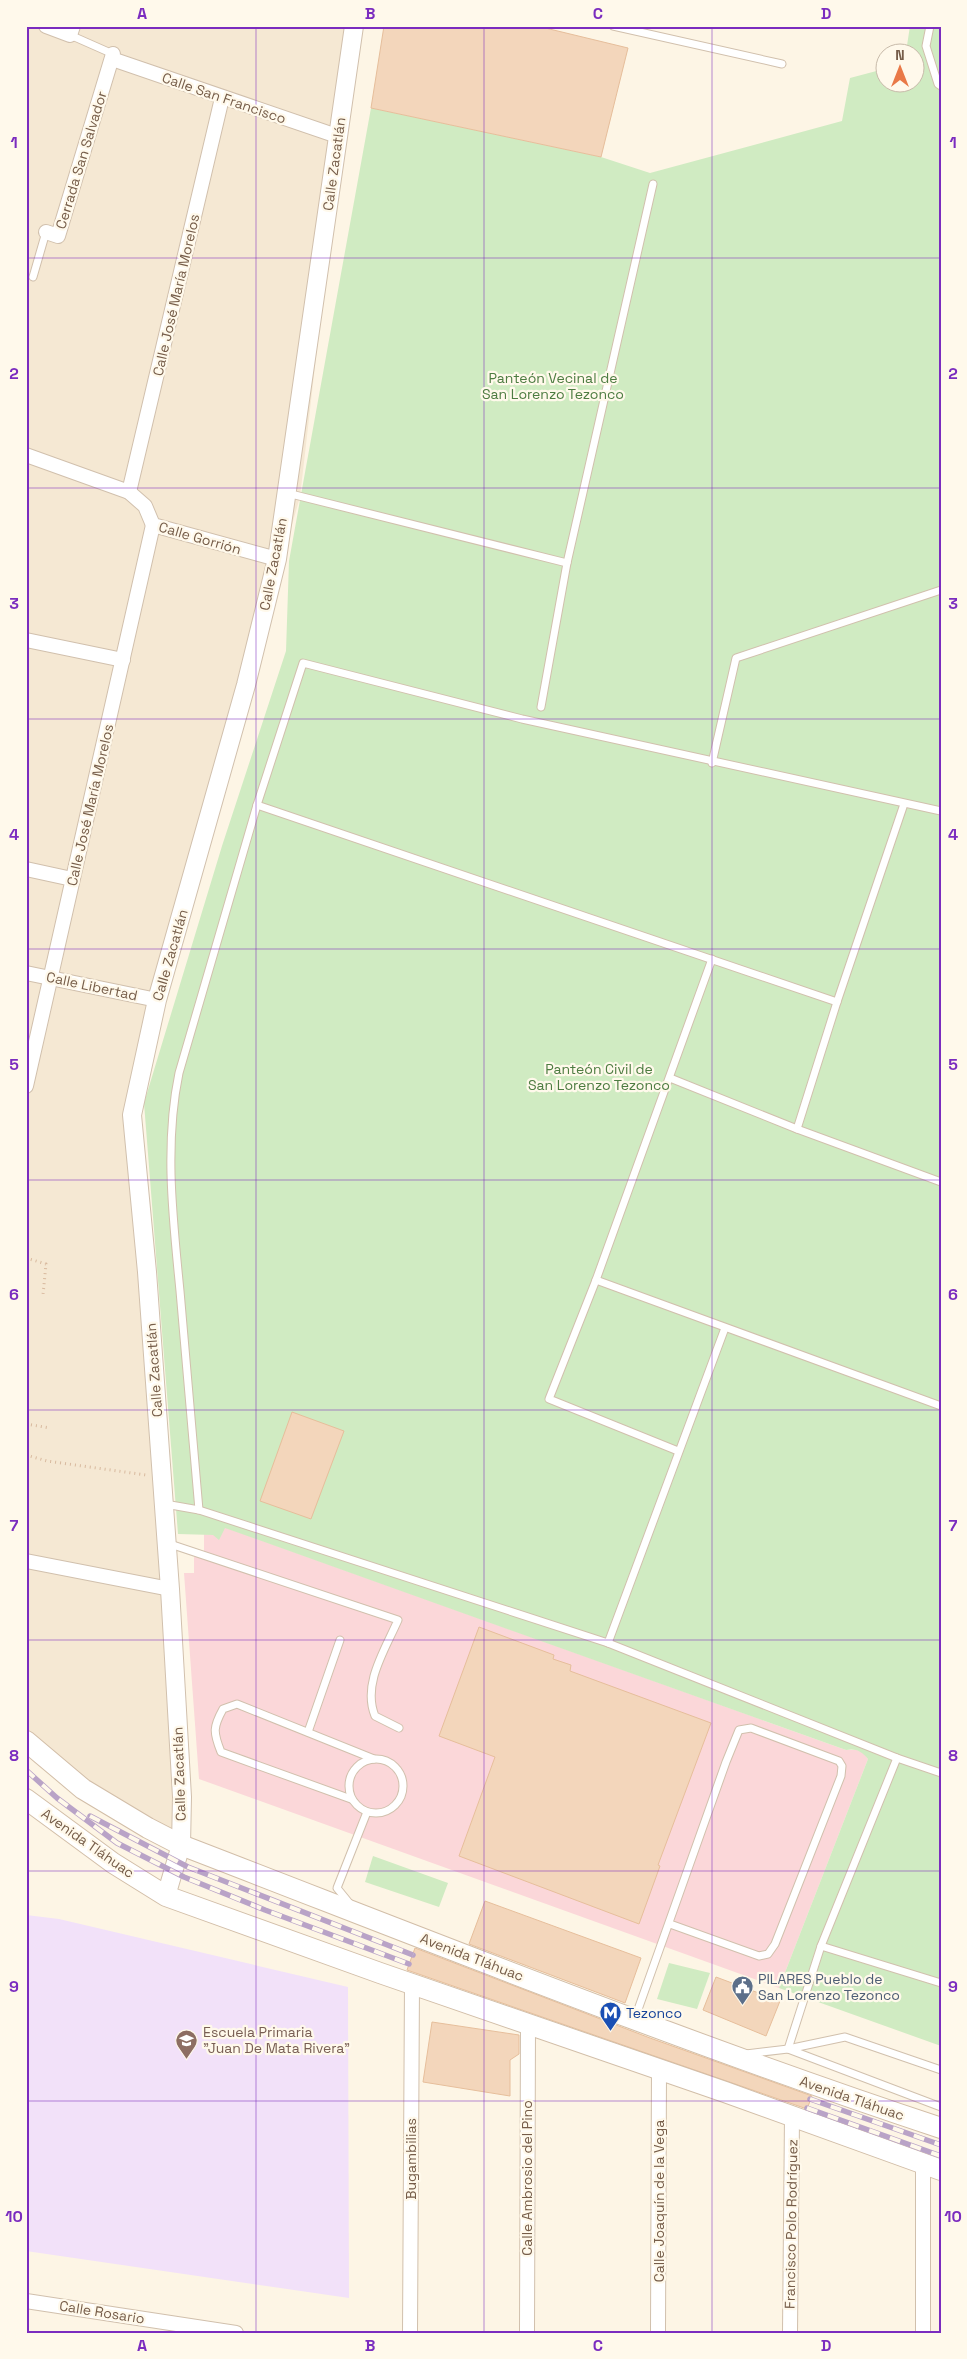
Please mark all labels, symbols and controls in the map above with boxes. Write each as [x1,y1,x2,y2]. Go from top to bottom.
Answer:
text: A [137,3,147,24]
text: B [365,3,375,24]
text: C [593,3,603,24]
text: D [821,3,831,24]
north arrow [874,42,924,92]
text: N [895,46,905,64]
street label: Calle San Francisco [160,68,288,128]
street label: Cerrada San Salvador [51,89,111,231]
street label: Calle Zacatlán [319,116,349,212]
text: 1 [10,132,18,153]
text: 1 [949,132,957,153]
street label: Calle José María Morelos [149,212,203,378]
text: 2 [9,363,19,384]
text: 2 [948,363,958,384]
park label: Panteón Vecinal de San Lorenzo Tezonco [482,369,624,403]
street label: Calle Zacatlán [255,516,291,612]
street label: Calle Gorrión [157,518,243,558]
text: 3 [9,593,19,614]
text: 3 [948,593,958,614]
street label: Calle José María Morelos [63,722,117,888]
text: 4 [9,824,19,845]
text: 4 [948,824,958,845]
street label: Calle Zacatlán [148,907,192,1003]
street label: Calle Libertad [45,968,139,1004]
text: 5 [9,1054,19,1075]
text: 5 [948,1054,958,1075]
park label: Panteón Civil de San Lorenzo Tezonco [528,1060,670,1094]
text: 6 [9,1284,19,1305]
text: 6 [948,1284,958,1305]
street label: Calle Zacatlán [142,1322,166,1418]
text: 7 [10,1515,19,1536]
text: 7 [949,1515,958,1536]
street label: Calle Zacatlán [168,1727,190,1821]
text: 8 [9,1745,19,1766]
text: 8 [948,1745,958,1766]
street label: Avenida Tláhuac [38,1804,138,1882]
street label: Avenida Tláhuac [418,1929,526,1985]
place label: PILARES Pueblo de San Lorenzo Tezonco [758,1970,900,2004]
public building icon: PILARES Pueblo de San Lorenzo Tezonco [730,1975,754,2006]
text: 9 [9,1976,19,1997]
text: 9 [948,1976,958,1997]
metro station icon: Tezonco [598,2001,622,2032]
place label: Tezonco [626,2004,682,2022]
place label: Escuela Primaria "Juan De Mata Rivera" [203,2023,350,2057]
school or university icon: Escuela Primaria "Juan De Mata Rivera" [175,2028,199,2059]
street label: Avenida Tláhuac [797,2072,907,2124]
street label: Calle Ambrosio del Pino [518,2100,536,2256]
street label: Bugambilias [402,2118,420,2200]
street label: Calle Joaquín de la Vega [650,2120,668,2282]
street label: Francisco Polo Rodríguez [781,2139,801,2309]
text: 10 [5,2206,23,2227]
text: 10 [944,2206,962,2227]
street label: Calle Rosario [58,2296,146,2328]
text: A [137,2335,147,2356]
text: B [365,2335,375,2356]
text: C [593,2335,603,2356]
text: D [821,2335,831,2356]

